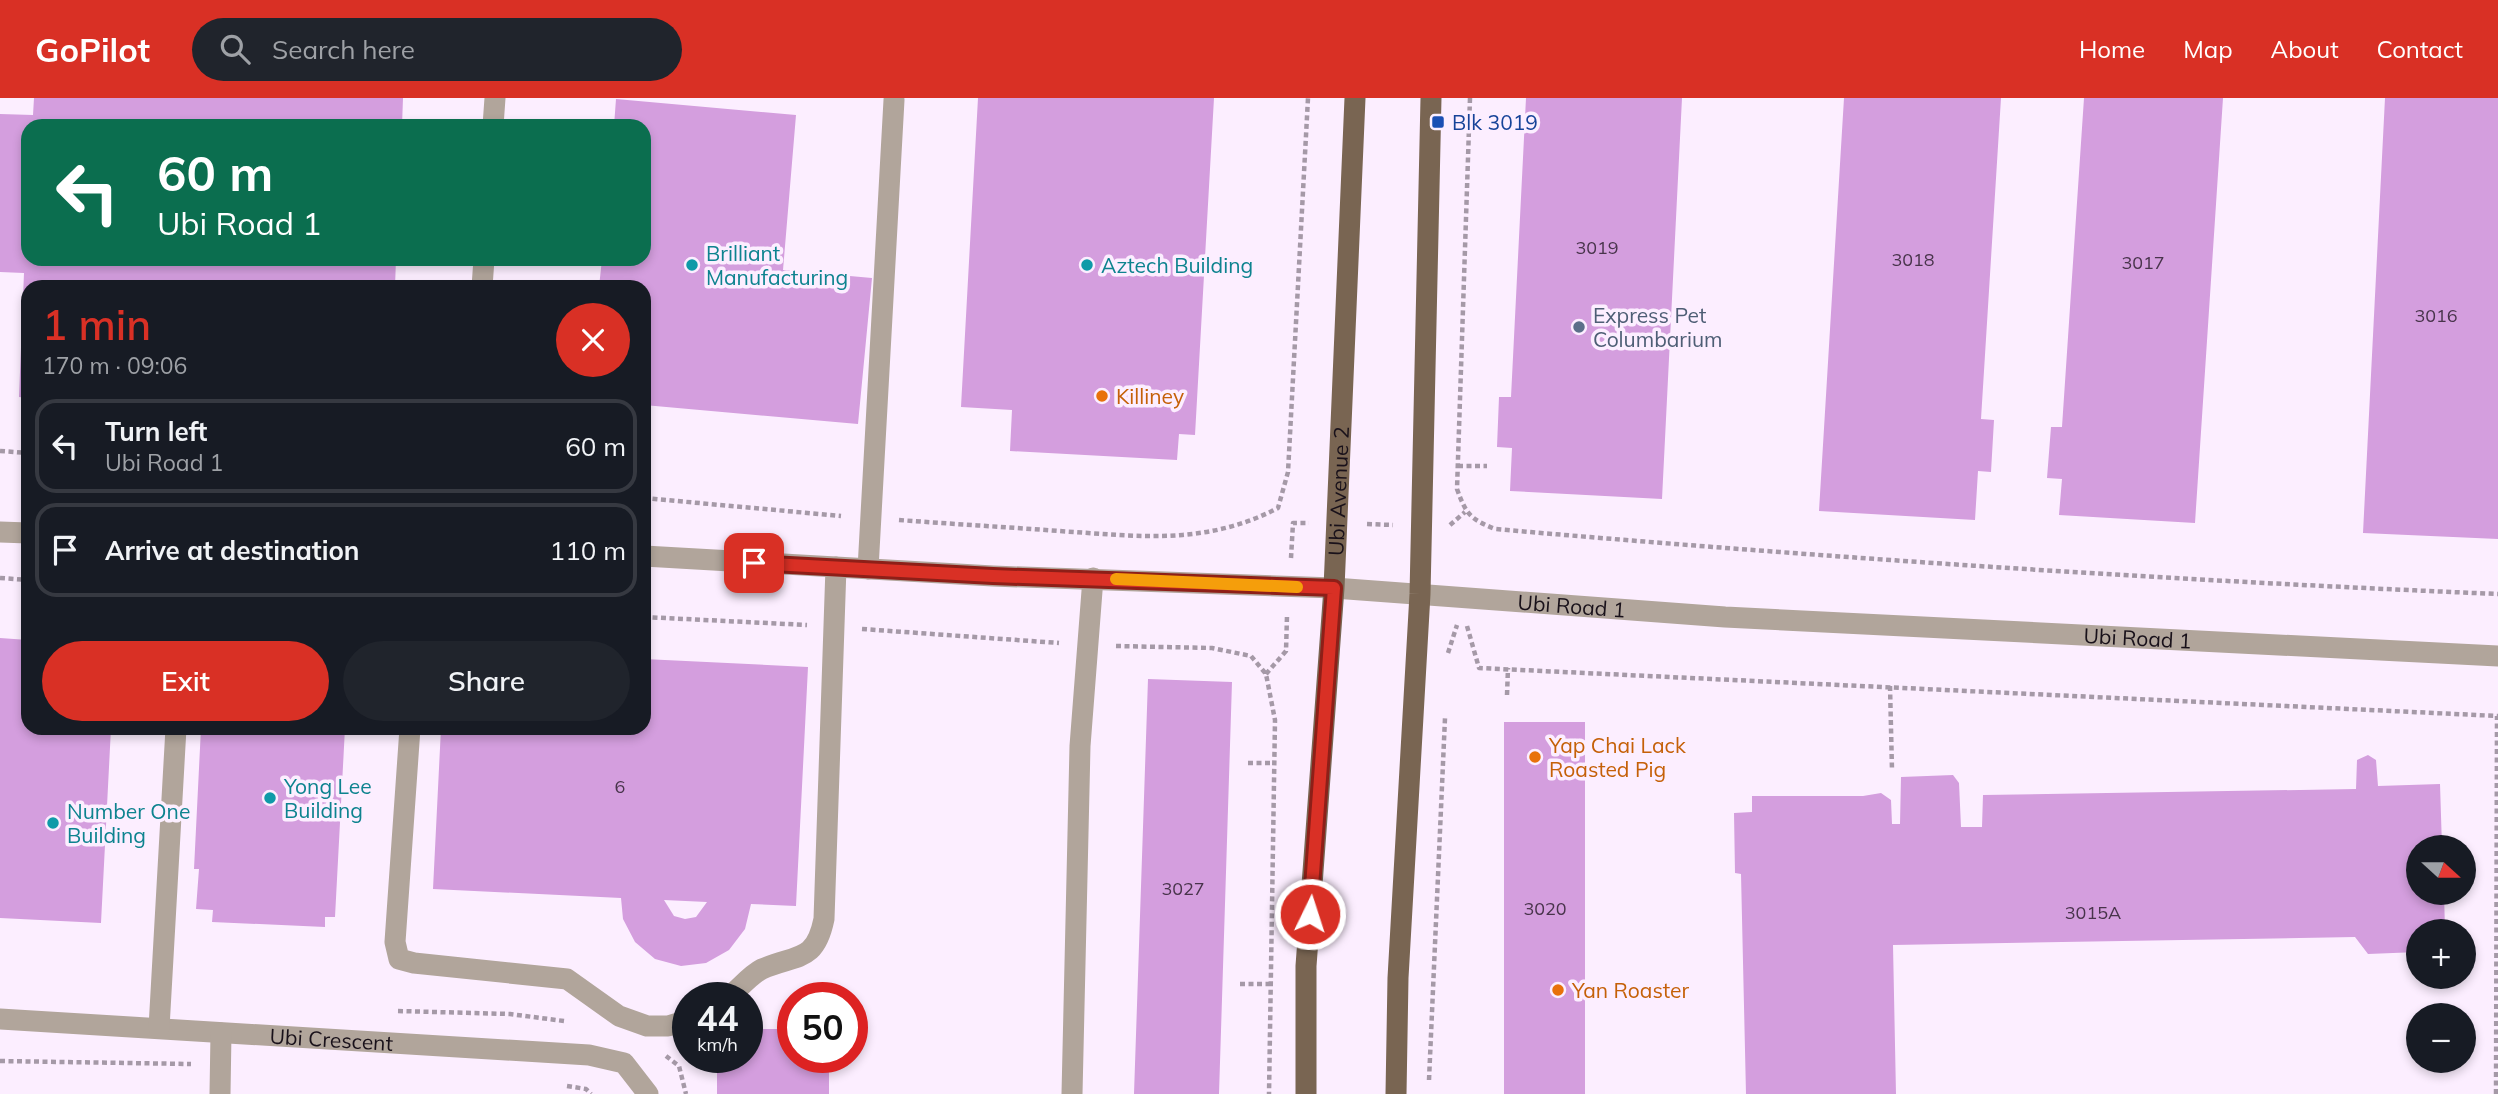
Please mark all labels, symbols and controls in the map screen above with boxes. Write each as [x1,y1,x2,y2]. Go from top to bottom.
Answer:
search box [192,18,682,81]
text: GoPilot [35,29,150,70]
icon: search [216,30,254,68]
text: Search here [272,33,415,66]
text: Home [2079,34,2145,64]
text: Map [2183,34,2233,64]
text: About [2271,34,2339,64]
text: Contact [2377,34,2463,64]
place label: Blk 3019 [1452,109,1538,135]
marker: Blk 3019 [1430,114,1446,130]
text: 60 m [157,142,273,203]
icon: left [42,147,133,238]
text: Ubi Road 1 [157,203,322,243]
house number: 3019 [1575,236,1619,259]
place label: Brilliant Manufacturing [706,240,848,290]
house number: 3018 [1891,248,1935,271]
house number: 3017 [2121,251,2165,274]
place label: Aztech Building [1101,252,1253,278]
marker: Brilliant Manufacturing [684,257,700,273]
marker: Aztech Building [1079,257,1095,273]
text: 1 min [42,298,151,351]
place label: Express Pet Columbarium [1593,302,1723,352]
button: close [556,303,630,377]
house number: 3016 [2414,304,2458,327]
marker: Express Pet Columbarium [1571,319,1587,335]
text: 170 m · 09:06 [42,351,187,380]
place label: Killiney [1116,383,1184,409]
marker: Killiney [1094,388,1110,404]
text: Turn left [105,415,207,448]
street label: Ubi Avenue 2 [1322,426,1354,556]
icon: left [46,427,84,465]
text: 60 m [565,430,626,463]
text: Ubi Road 1 [105,448,223,477]
icon: arrive [46,531,84,569]
pin [724,533,784,593]
text: Arrive at destination [105,534,360,567]
text: 110 m [550,534,626,567]
icon: arrive [735,544,773,582]
street label: Ubi Road 1 [1517,589,1626,623]
street label: Ubi Road 1 [2083,622,2192,654]
button: Exit [42,641,329,721]
button: Share [343,641,630,721]
place label: Yap Chai Lack Roasted Pig [1548,732,1686,782]
marker: Yap Chai Lack Roasted Pig [1527,749,1543,765]
place label: Yong Lee Building [283,773,372,823]
house number: 6 [615,775,625,798]
marker: Yong Lee Building [262,790,278,806]
place label: Number One Building [67,798,190,848]
marker: Number One Building [45,815,61,831]
north arrow [2406,835,2476,905]
map controls [2406,835,2476,1073]
house number: 3027 [1161,877,1205,900]
position arrow [1273,877,1347,951]
house number: 3020 [1523,897,1567,920]
house number: 3015A [2065,901,2121,924]
button: + [2406,919,2476,989]
place label: Yan Roaster [1571,977,1689,1003]
speed limit sign: 50 [777,982,868,1073]
marker: Yan Roaster [1550,982,1566,998]
text: 44 [696,996,739,1040]
button: − [2406,1003,2476,1073]
street label: Ubi Crescent [269,1023,394,1056]
text: km/h [697,1033,738,1056]

